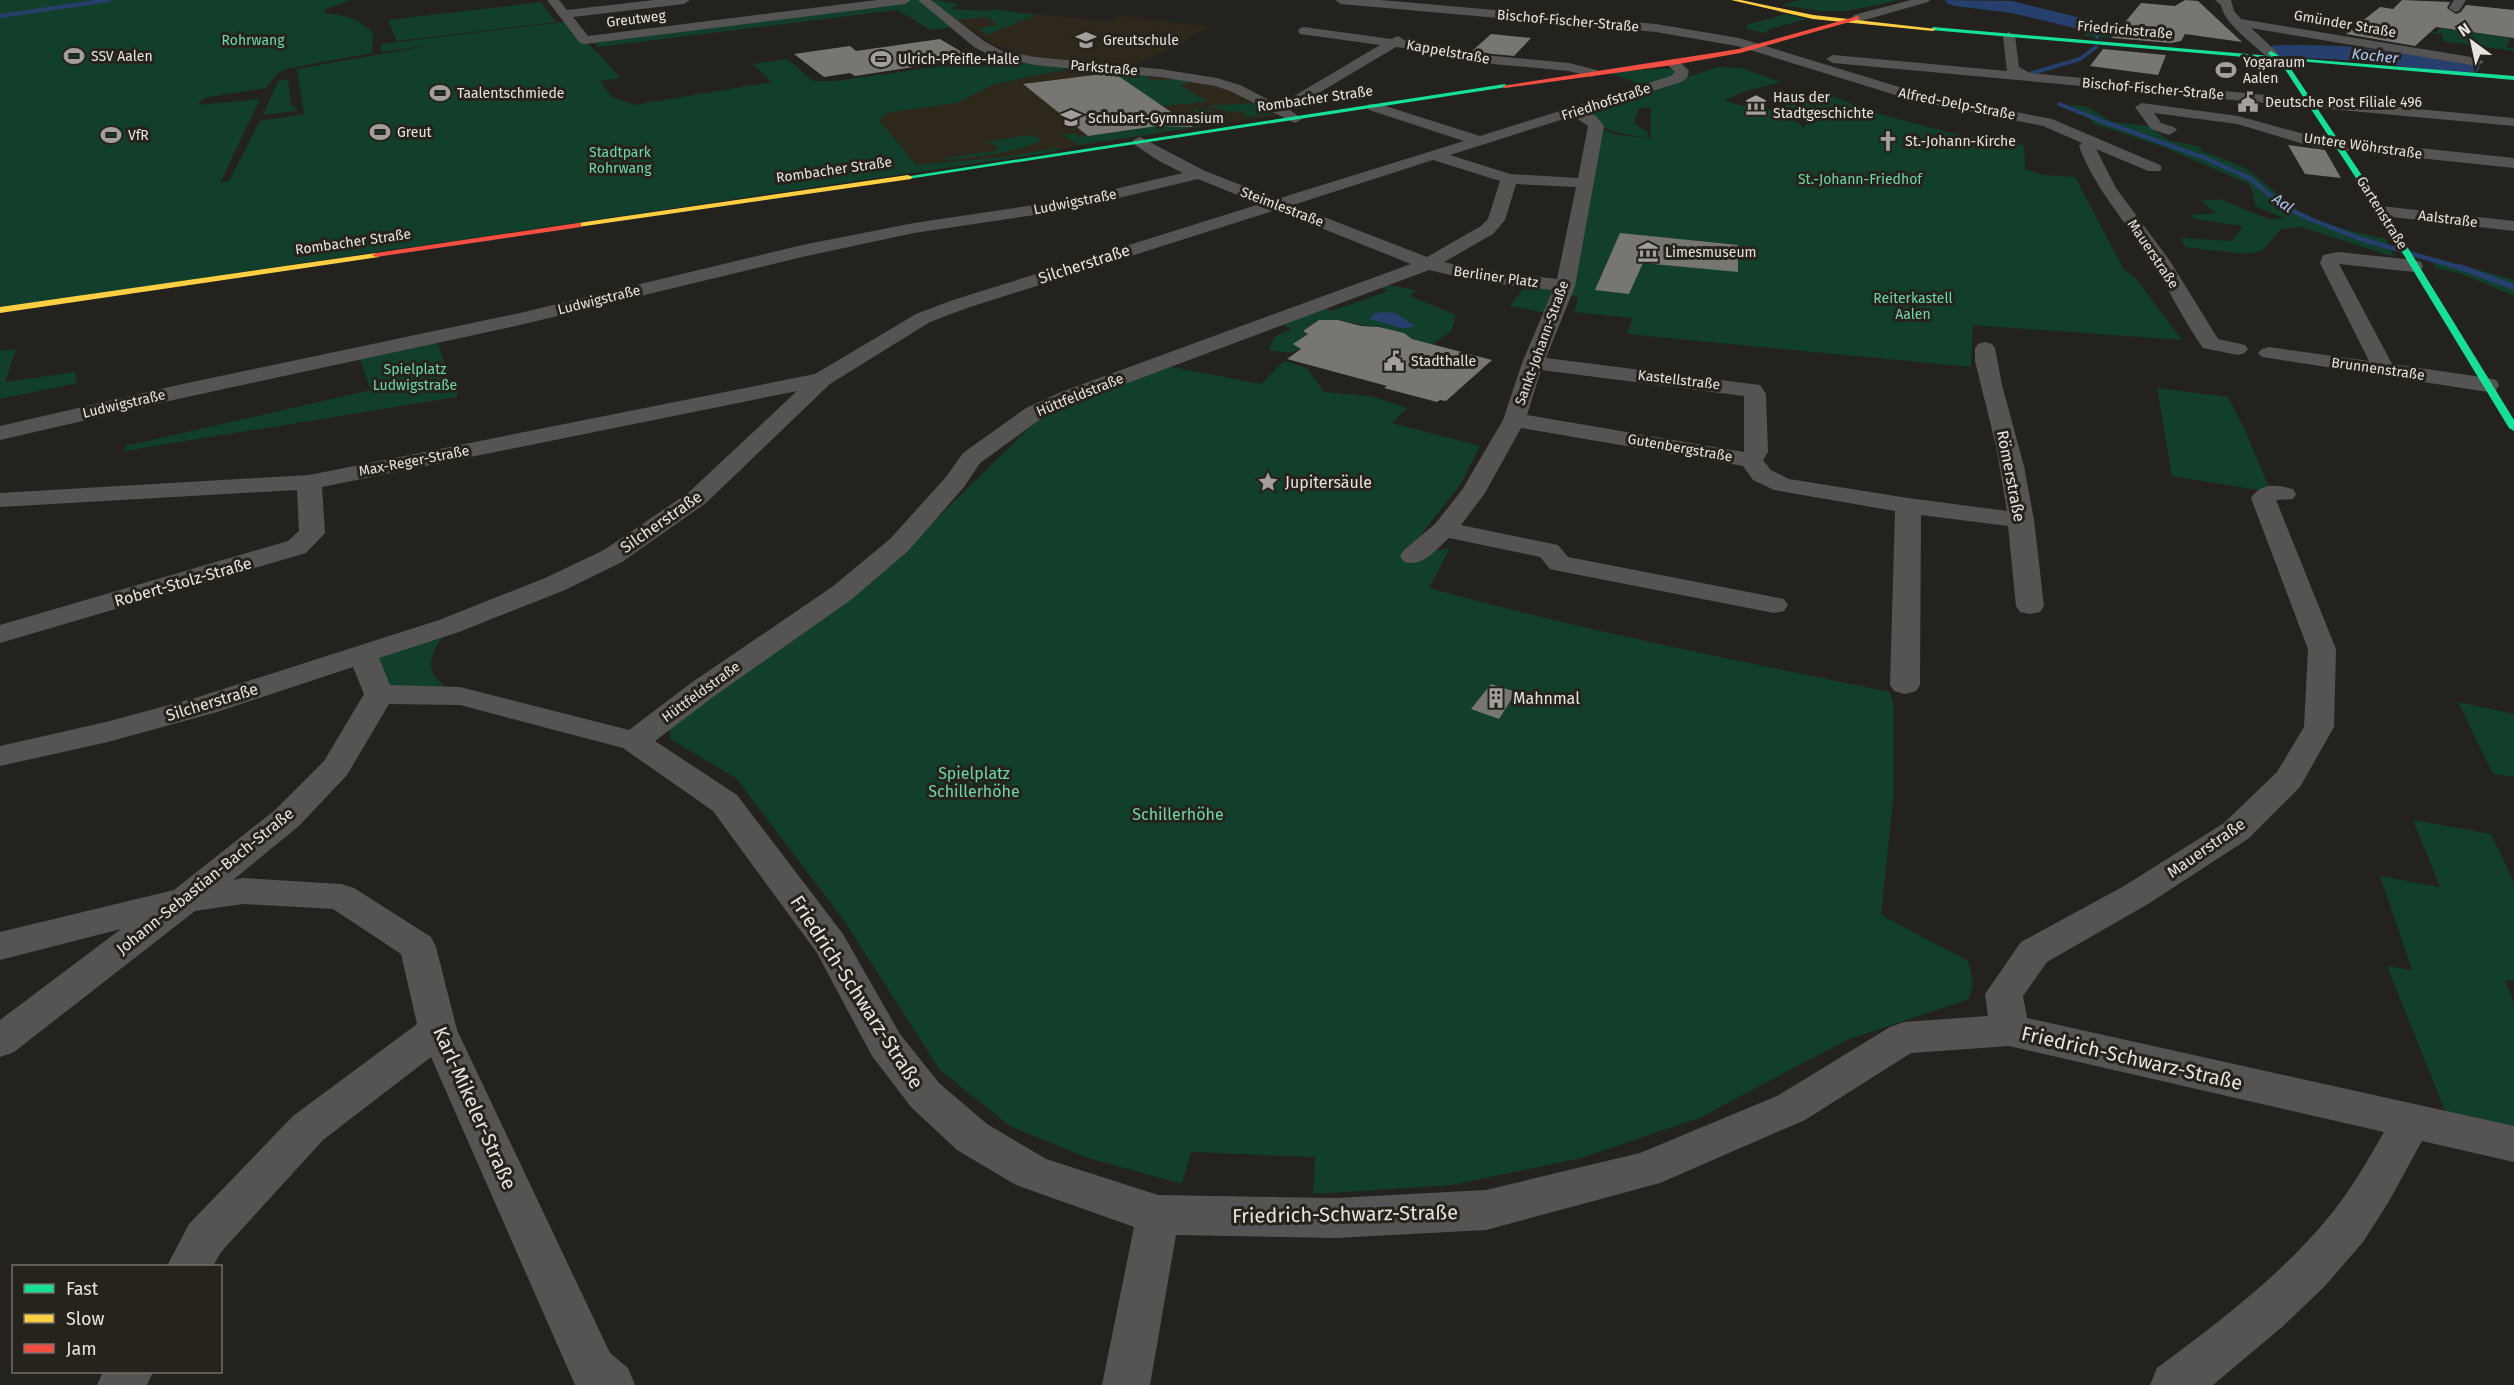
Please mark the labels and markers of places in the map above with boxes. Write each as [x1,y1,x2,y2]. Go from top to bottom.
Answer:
school or university icon: Greutschule [1074,28,1098,52]
place label: Greutschule [1103,32,1179,49]
sports icon: SSV Aalen [62,44,86,68]
sports icon: Ulrich-Pfeifle-Halle [869,47,893,71]
place label: SSV Aalen [91,48,153,65]
place label: Ulrich-Pfeifle-Halle [898,51,1020,68]
place label: Yogaraum Aalen [2243,54,2305,87]
sports icon: Yogaraum Aalen [2214,58,2238,82]
sports icon: Taalentschmiede [428,81,452,105]
place label: Taalentschmiede [457,85,565,102]
place label: Haus der Stadtgeschichte [1773,89,1874,122]
public building icon: Deutsche Post Filiale 496 [2236,90,2260,114]
museum icon: Haus der Stadtgeschichte [1744,93,1768,117]
place label: Deutsche Post Filiale 496 [2265,94,2422,111]
school or university icon: Schubart-Gymnasium [1059,106,1083,130]
place label: Schubart-Gymnasium [1088,110,1224,127]
sports icon: Greut [368,120,392,144]
sports icon: VfR [99,123,123,147]
place label: Greut [397,124,433,141]
place label: VfR [128,127,149,144]
church icon: St.-Johann-Kirche [1876,129,1900,153]
place label: St.-Johann-Kirche [1905,133,2016,150]
museum icon: Limesmuseum [1636,240,1660,264]
place label: Limesmuseum [1665,244,1757,261]
public building icon: Stadthalle [1382,349,1406,373]
place label: Stadthalle [1411,353,1476,370]
place icon: Jupitersäule [1256,470,1280,494]
place label: Jupitersäule [1285,473,1372,492]
building icon: Mahnmal [1484,686,1508,710]
place label: Mahnmal [1513,689,1580,708]

